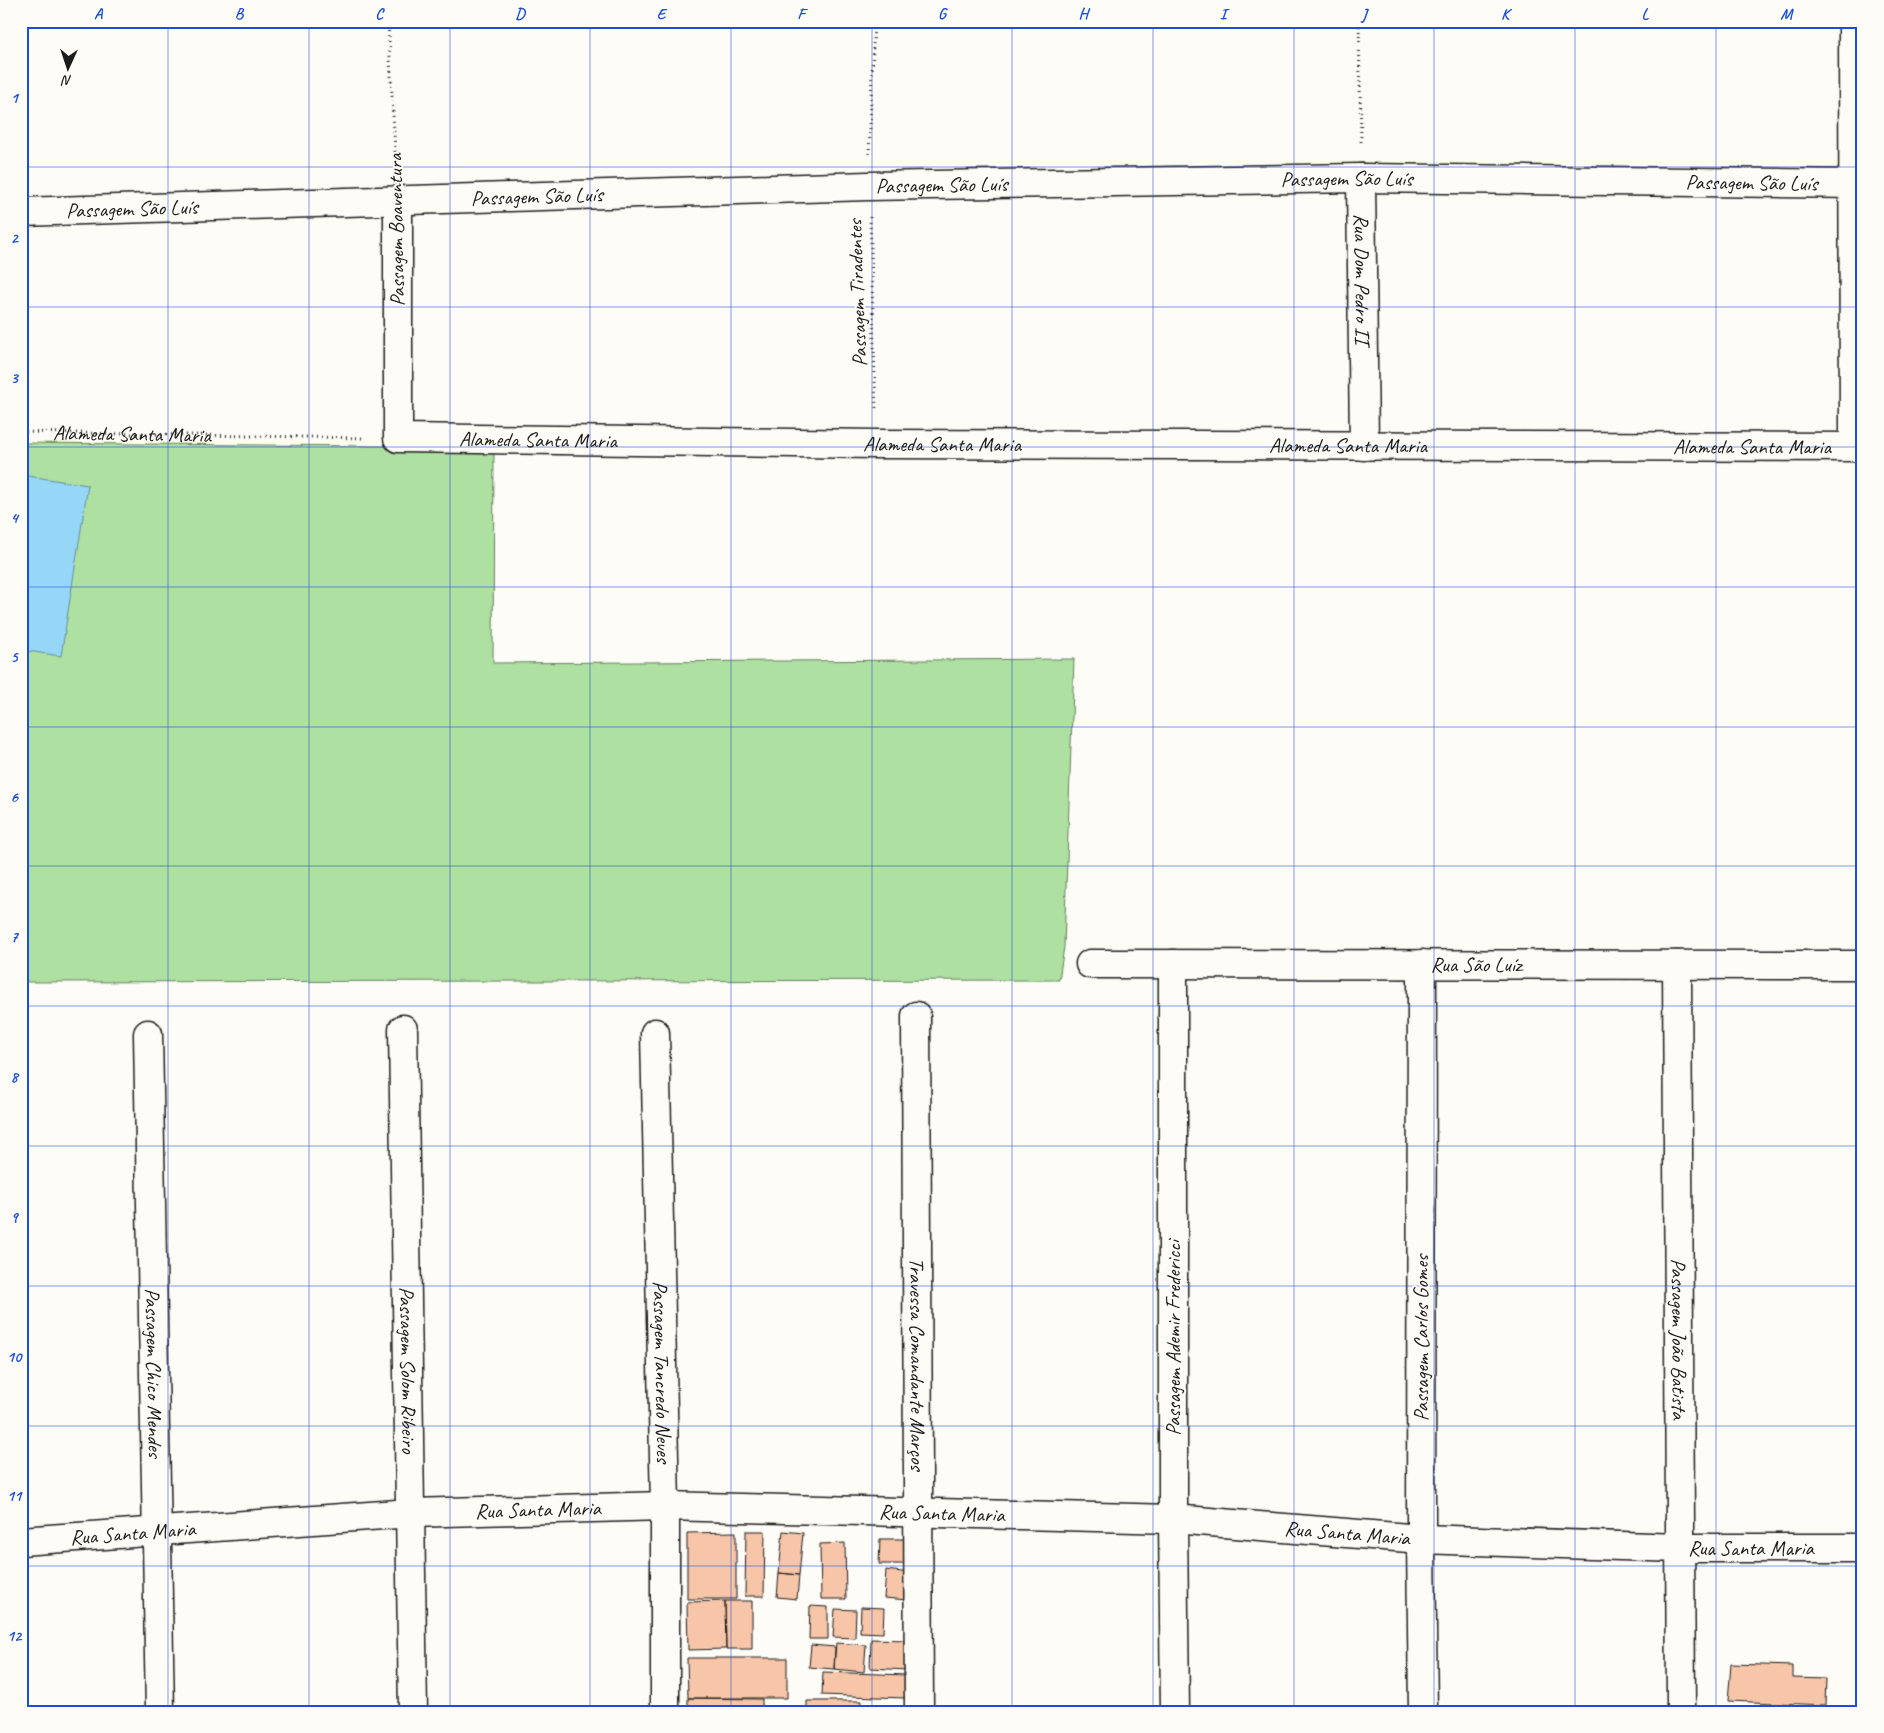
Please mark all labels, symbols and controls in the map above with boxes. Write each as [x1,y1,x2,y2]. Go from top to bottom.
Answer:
text: A [94,4,104,24]
text: B [235,4,245,24]
text: C [375,4,385,24]
text: D [515,4,526,24]
text: E [657,4,668,24]
text: F [797,4,808,24]
text: G [938,4,948,24]
text: H [1078,4,1090,24]
text: I [1220,4,1230,24]
text: J [1360,4,1369,24]
text: K [1501,4,1513,24]
text: L [1642,4,1650,24]
text: M [1780,4,1794,24]
north arrow [42,42,92,92]
text: N [60,72,72,89]
text: 1 [10,88,19,108]
street label: Passagem Boaventura [382,152,410,307]
street label: Passagem São Luís [1280,165,1414,192]
street label: Passagem São Luís [1685,169,1819,196]
street label: Passagem São Luís [875,171,1010,199]
street label: Passagem São Luís [470,181,605,211]
street label: Passagem São Luís [66,194,200,224]
street label: Rua Dom Pedro II [1348,214,1376,349]
street label: Passagem Tiradentes [841,217,873,367]
text: 2 [10,228,19,248]
text: 3 [10,368,19,388]
street label: Alameda Santa Maria [53,420,213,448]
street label: Alameda Santa Maria [459,426,619,454]
street label: Alameda Santa Maria [863,431,1022,457]
street label: Alameda Santa Maria [1269,432,1428,459]
street label: Alameda Santa Maria [1673,433,1832,460]
text: 4 [10,508,19,528]
text: 5 [11,647,20,667]
text: 6 [10,787,19,807]
text: 7 [10,927,19,947]
street label: Rua São Luíz [1430,951,1524,978]
text: 8 [10,1067,19,1087]
text: 9 [10,1207,19,1227]
street label: Passagem Ademir Fredericci [1160,1237,1186,1436]
street label: Passagem Carlos Gomes [1408,1253,1434,1421]
street label: Travessa Comandante Marços [904,1257,931,1472]
street label: Passagem João Batista [1666,1258,1692,1421]
street label: Passagem Tancredo Neves [647,1281,677,1465]
street label: Passagem Solom Ribeiro [394,1286,422,1455]
street label: Passagem Chico Mendes [140,1288,169,1460]
text: 10 [7,1347,23,1367]
text: 11 [7,1486,23,1506]
street label: Rua Santa Maria [475,1495,603,1524]
street label: Rua Santa Maria [879,1498,1007,1528]
street label: Rua Santa Maria [69,1515,198,1550]
street label: Rua Santa Maria [1283,1515,1413,1551]
street label: Rua Santa Maria [1688,1535,1815,1561]
text: 12 [7,1626,23,1646]

